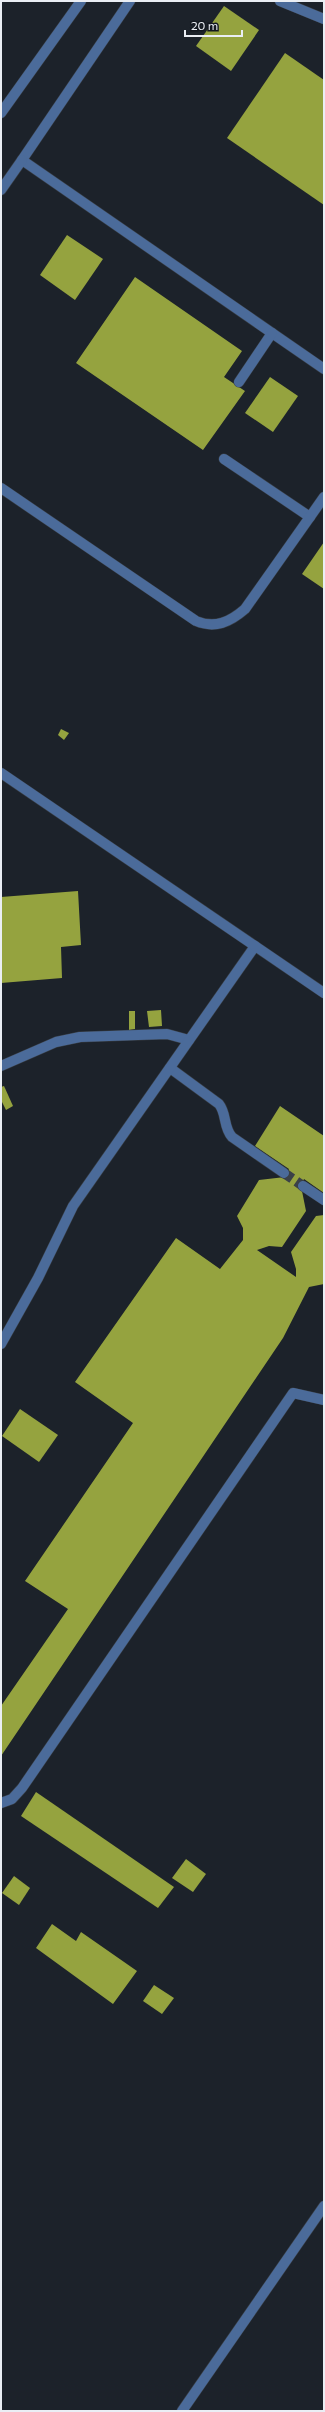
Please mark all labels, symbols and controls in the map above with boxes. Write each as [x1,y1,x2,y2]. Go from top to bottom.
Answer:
scale bar [185,12,242,38]
text: 20 m [191,18,218,32]

